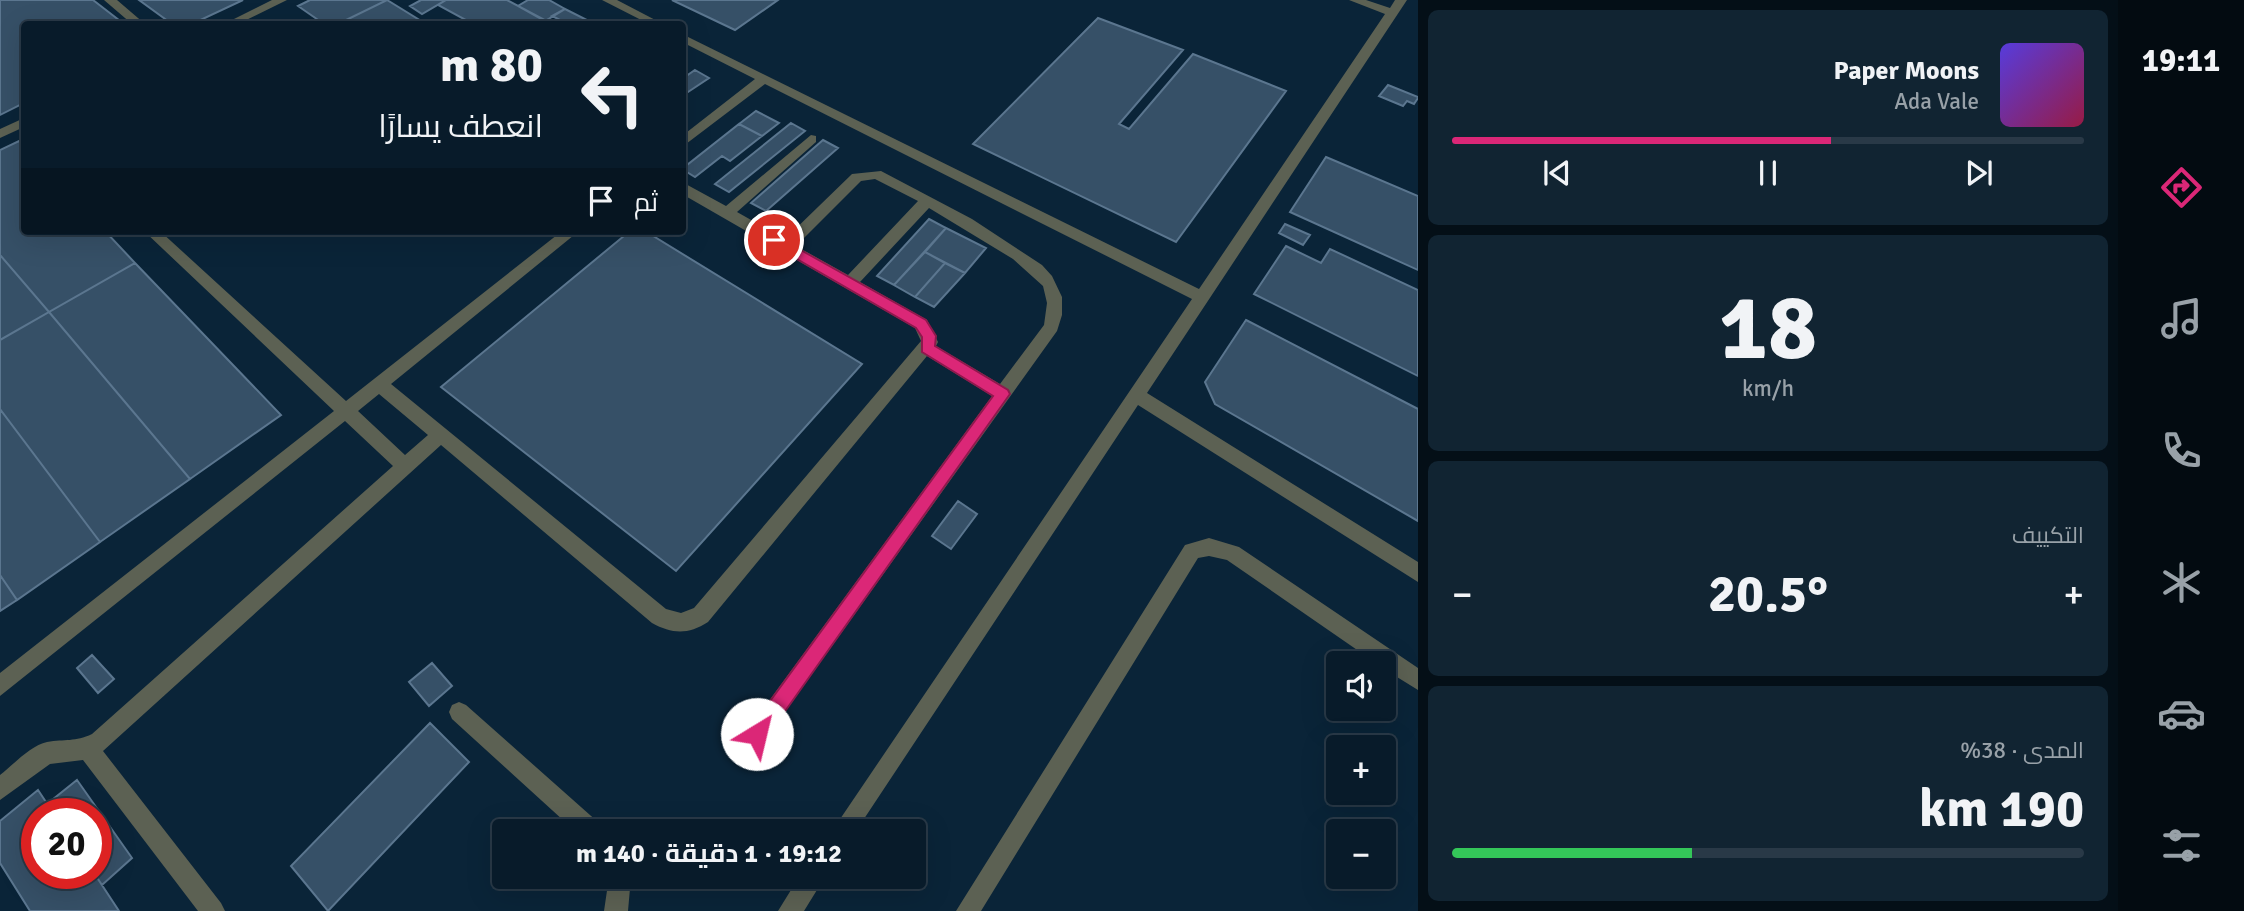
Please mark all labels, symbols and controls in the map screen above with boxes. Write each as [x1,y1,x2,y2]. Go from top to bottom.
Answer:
text: 80 m [440,35,543,95]
text: 19:11 [2142,41,2220,80]
icon: left [567,49,658,140]
text: Paper Moons [1833,55,1979,87]
text: Ada Vale [1894,87,1979,116]
text: انعطف يسارًا [378,107,543,146]
icon: previous [1538,154,1576,192]
icon: pause [1749,154,1787,192]
icon: next [1960,154,1998,192]
icon: directions [2157,163,2206,212]
icon: arrive [582,182,620,220]
text: ثم [634,187,658,219]
pin [744,210,804,270]
icon: arrive [755,221,793,259]
text: 18 [1719,272,1817,385]
icon: music [2157,294,2206,343]
text: km/h [1742,374,1794,403]
icon: phone [2157,426,2206,475]
text: التكييف [2012,521,2084,550]
icon: climate [2157,558,2206,607]
text: 20.5° [1708,562,1828,626]
text: − [1452,571,1473,618]
text: + [2063,571,2084,618]
map controls [1326,651,1396,889]
button: sound [1326,651,1396,721]
icon: car [2157,689,2206,738]
position arrow [720,697,794,771]
button: + [1326,735,1396,805]
text: المدى · 38% [1960,736,2084,765]
text: 190 km [1919,777,2084,841]
speed limit sign: 20 [21,798,112,889]
button: − [1326,819,1396,889]
icon: filters [2157,821,2206,870]
text: 19:12 · 1 دقيقة · 140 m [576,838,842,870]

